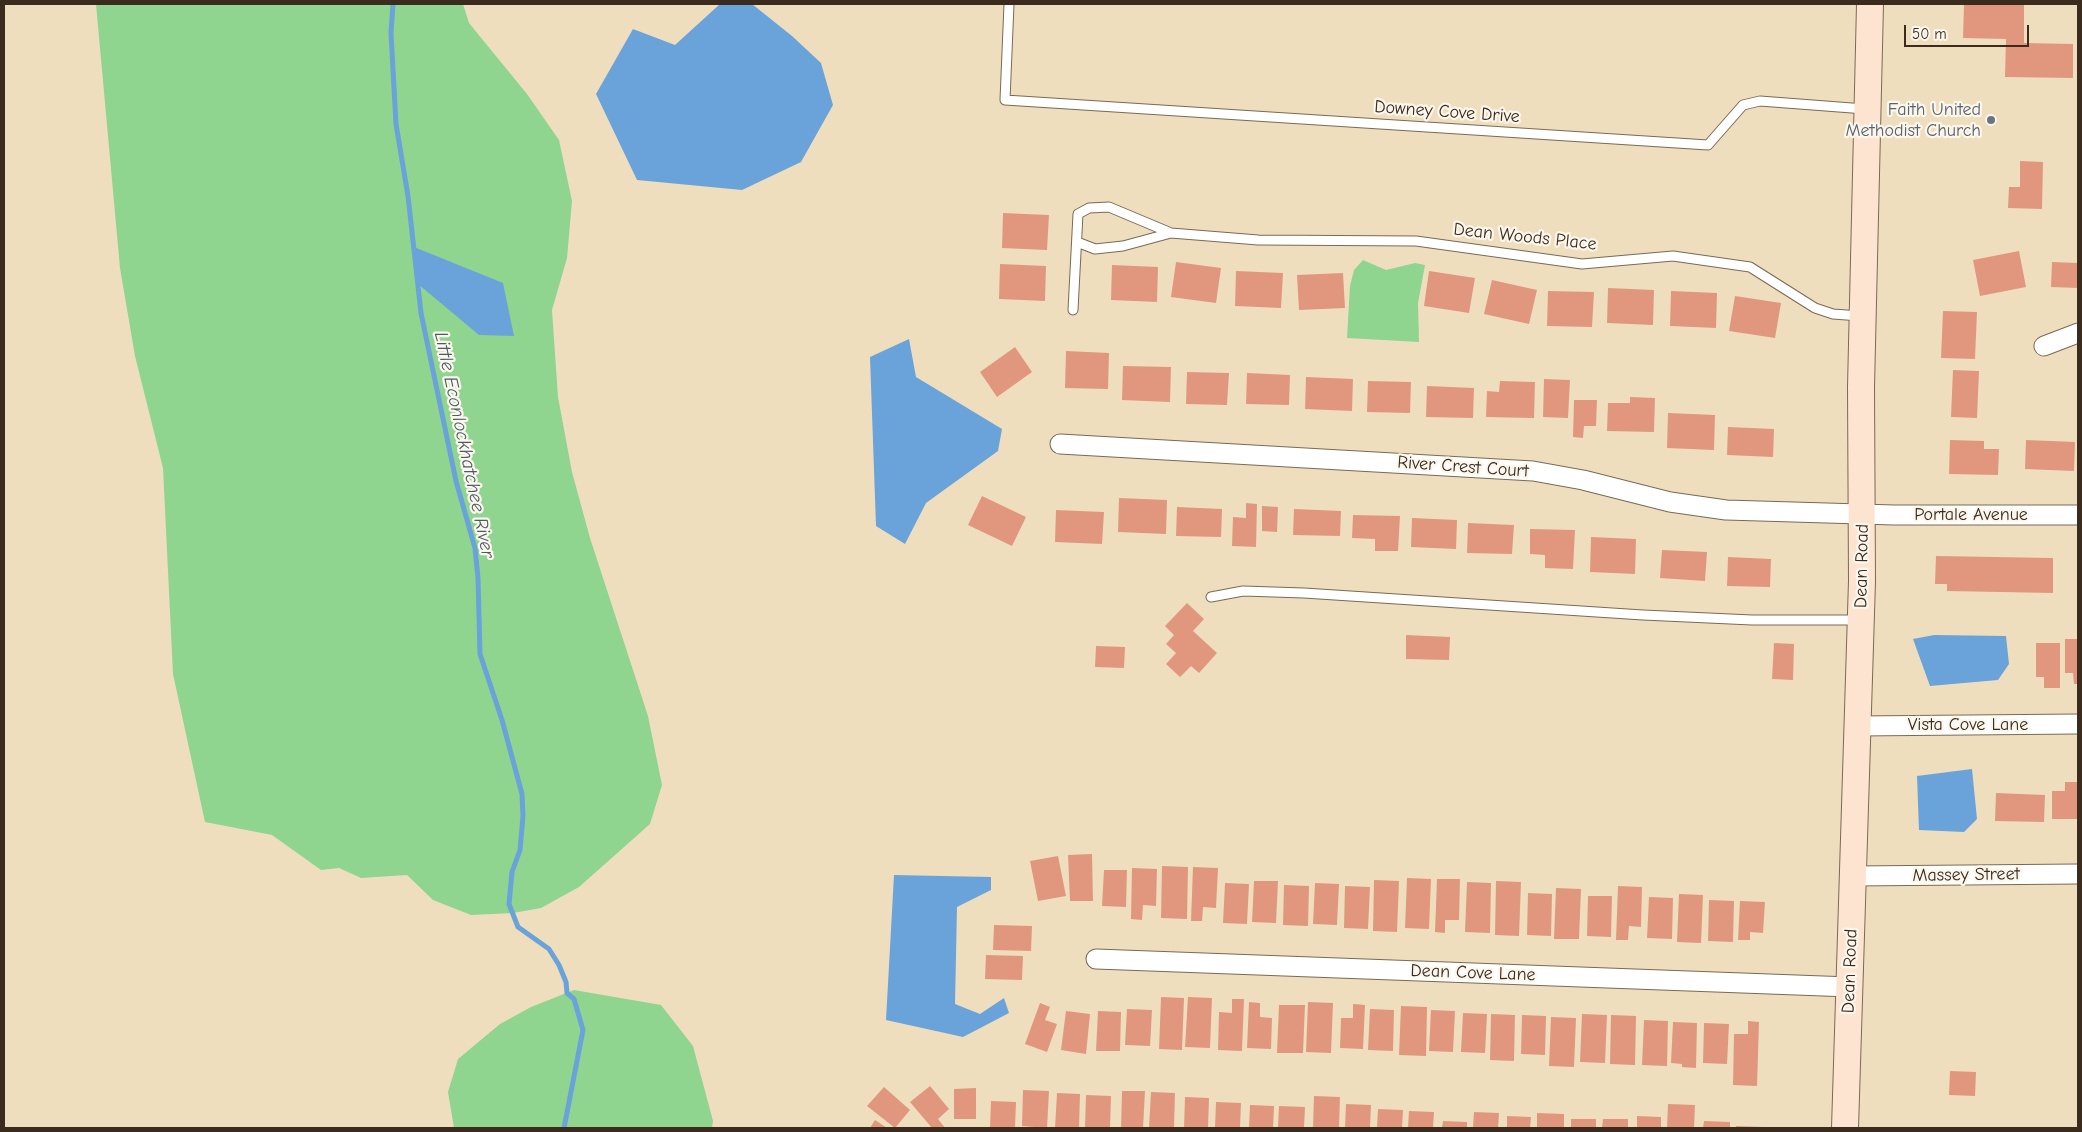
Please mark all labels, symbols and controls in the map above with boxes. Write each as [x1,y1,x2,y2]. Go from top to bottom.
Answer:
scale bar [1907,15,2032,47]
text: 50 m [1912,25,1947,43]
street label: Downey Cove Drive [1374,96,1520,128]
place label: Faith United Methodist Church [1845,99,1981,142]
marker: Faith United Methodist Church [1985,114,1997,126]
street label: Dean Woods Place [1452,219,1598,255]
water label: Little Econlockhatchee River [429,330,499,560]
street label: River Crest Court [1397,452,1529,482]
street label: Portale Avenue [1914,504,2028,526]
street label: Dean Road [1850,524,1874,608]
street label: Vista Cove Lane [1908,714,2028,736]
street label: Massey Street [1912,863,2020,887]
street label: Dean Road [1838,928,1862,1014]
street label: Dean Cove Lane [1410,960,1536,986]

